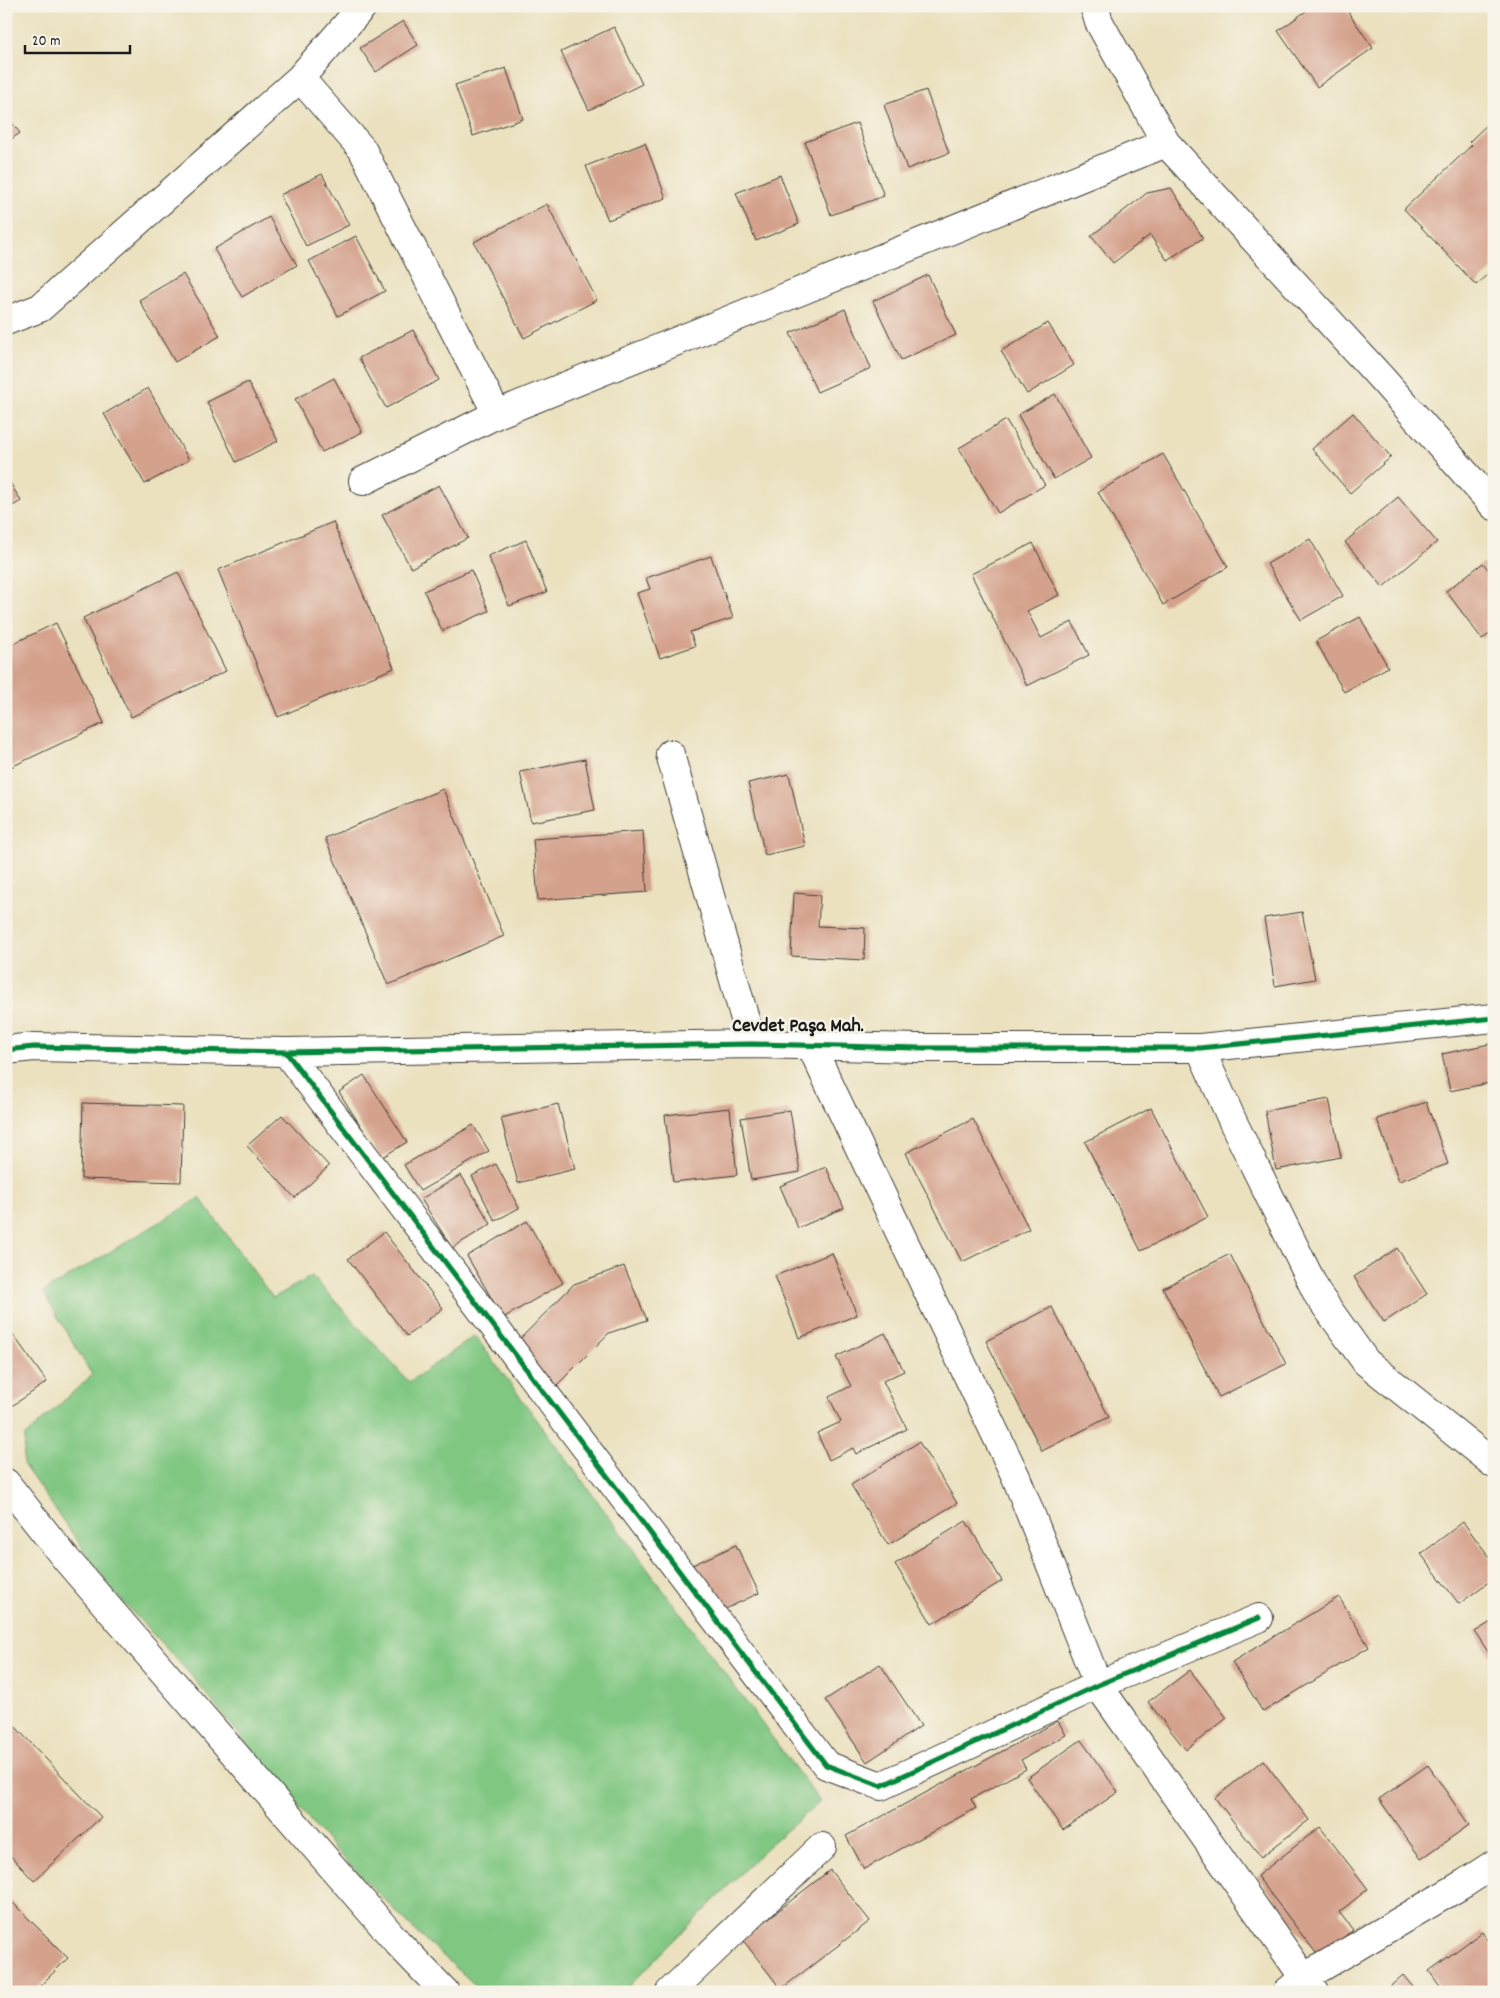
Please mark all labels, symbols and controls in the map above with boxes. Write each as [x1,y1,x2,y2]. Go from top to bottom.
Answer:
scale bar [25,22,130,54]
text: 20 m [32,31,60,53]
district label: Cevdet Paşa Mah. [732,1013,864,1041]

